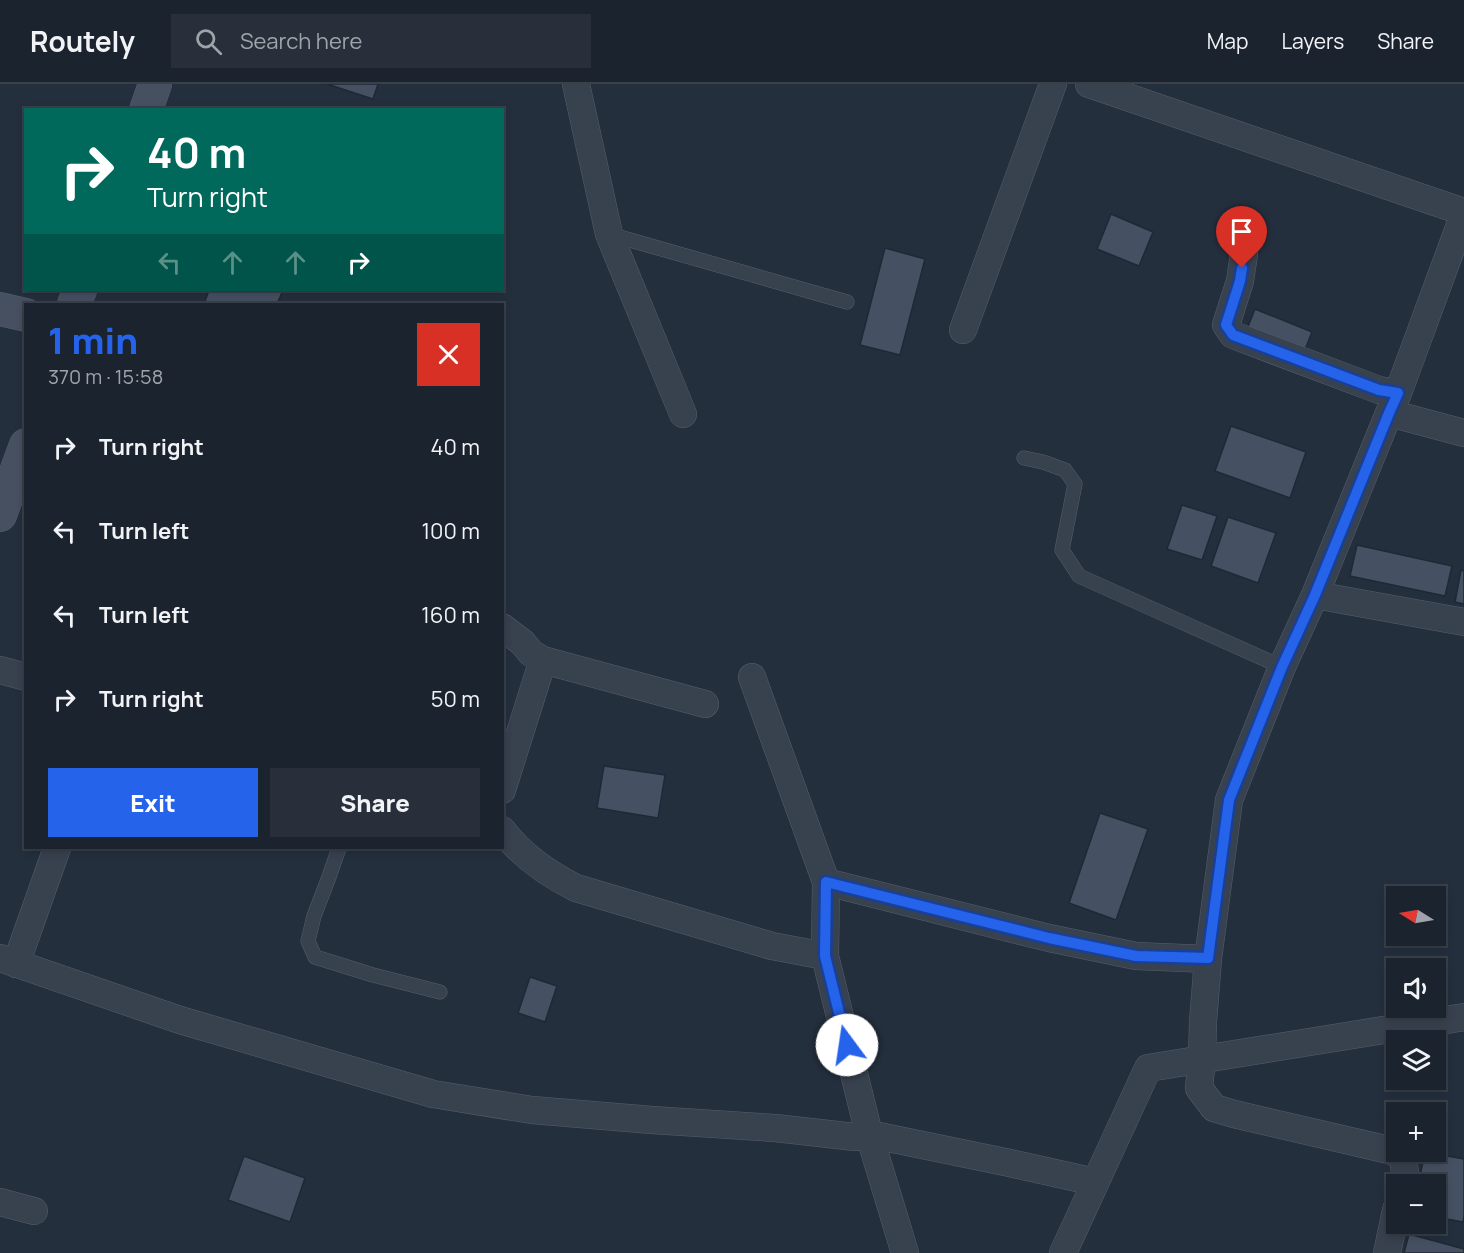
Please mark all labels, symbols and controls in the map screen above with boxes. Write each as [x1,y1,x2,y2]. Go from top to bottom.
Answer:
search box [171,14,591,68]
text: Routely [30,22,135,60]
icon: search [192,25,225,58]
text: Search here [240,26,362,56]
text: Map [1207,27,1248,55]
text: Layers [1281,27,1344,55]
text: Share [1377,27,1434,55]
text: 40 m [147,123,246,181]
icon: right [48,132,126,210]
text: Turn right [147,178,268,215]
pin [1216,206,1267,268]
icon: arrive [1225,215,1258,248]
icon: left [153,246,186,279]
icon: ahead [216,246,249,279]
icon: ahead [279,246,312,279]
icon: right [342,246,375,279]
text: 1 min [48,316,138,365]
button: close [417,323,480,386]
text: 370 m · 15:58 [48,363,163,390]
icon: right [48,431,81,464]
text: Turn right [99,432,204,462]
text: 40 m [431,432,480,462]
icon: left [48,515,81,548]
text: Turn left [99,516,189,546]
text: 100 m [422,516,480,546]
icon: left [48,599,81,632]
text: Turn left [99,600,189,630]
text: 160 m [421,600,480,630]
icon: right [48,683,81,716]
text: Turn right [99,684,204,714]
text: 50 m [431,684,480,714]
button: Exit [48,768,258,837]
button: Share [270,768,480,837]
north arrow [1386,886,1446,946]
map controls [1386,886,1446,1234]
button: sound [1386,958,1446,1018]
position arrow [815,1013,879,1077]
button: layers [1386,1030,1446,1090]
button: + [1386,1102,1446,1162]
button: − [1386,1174,1446,1234]

